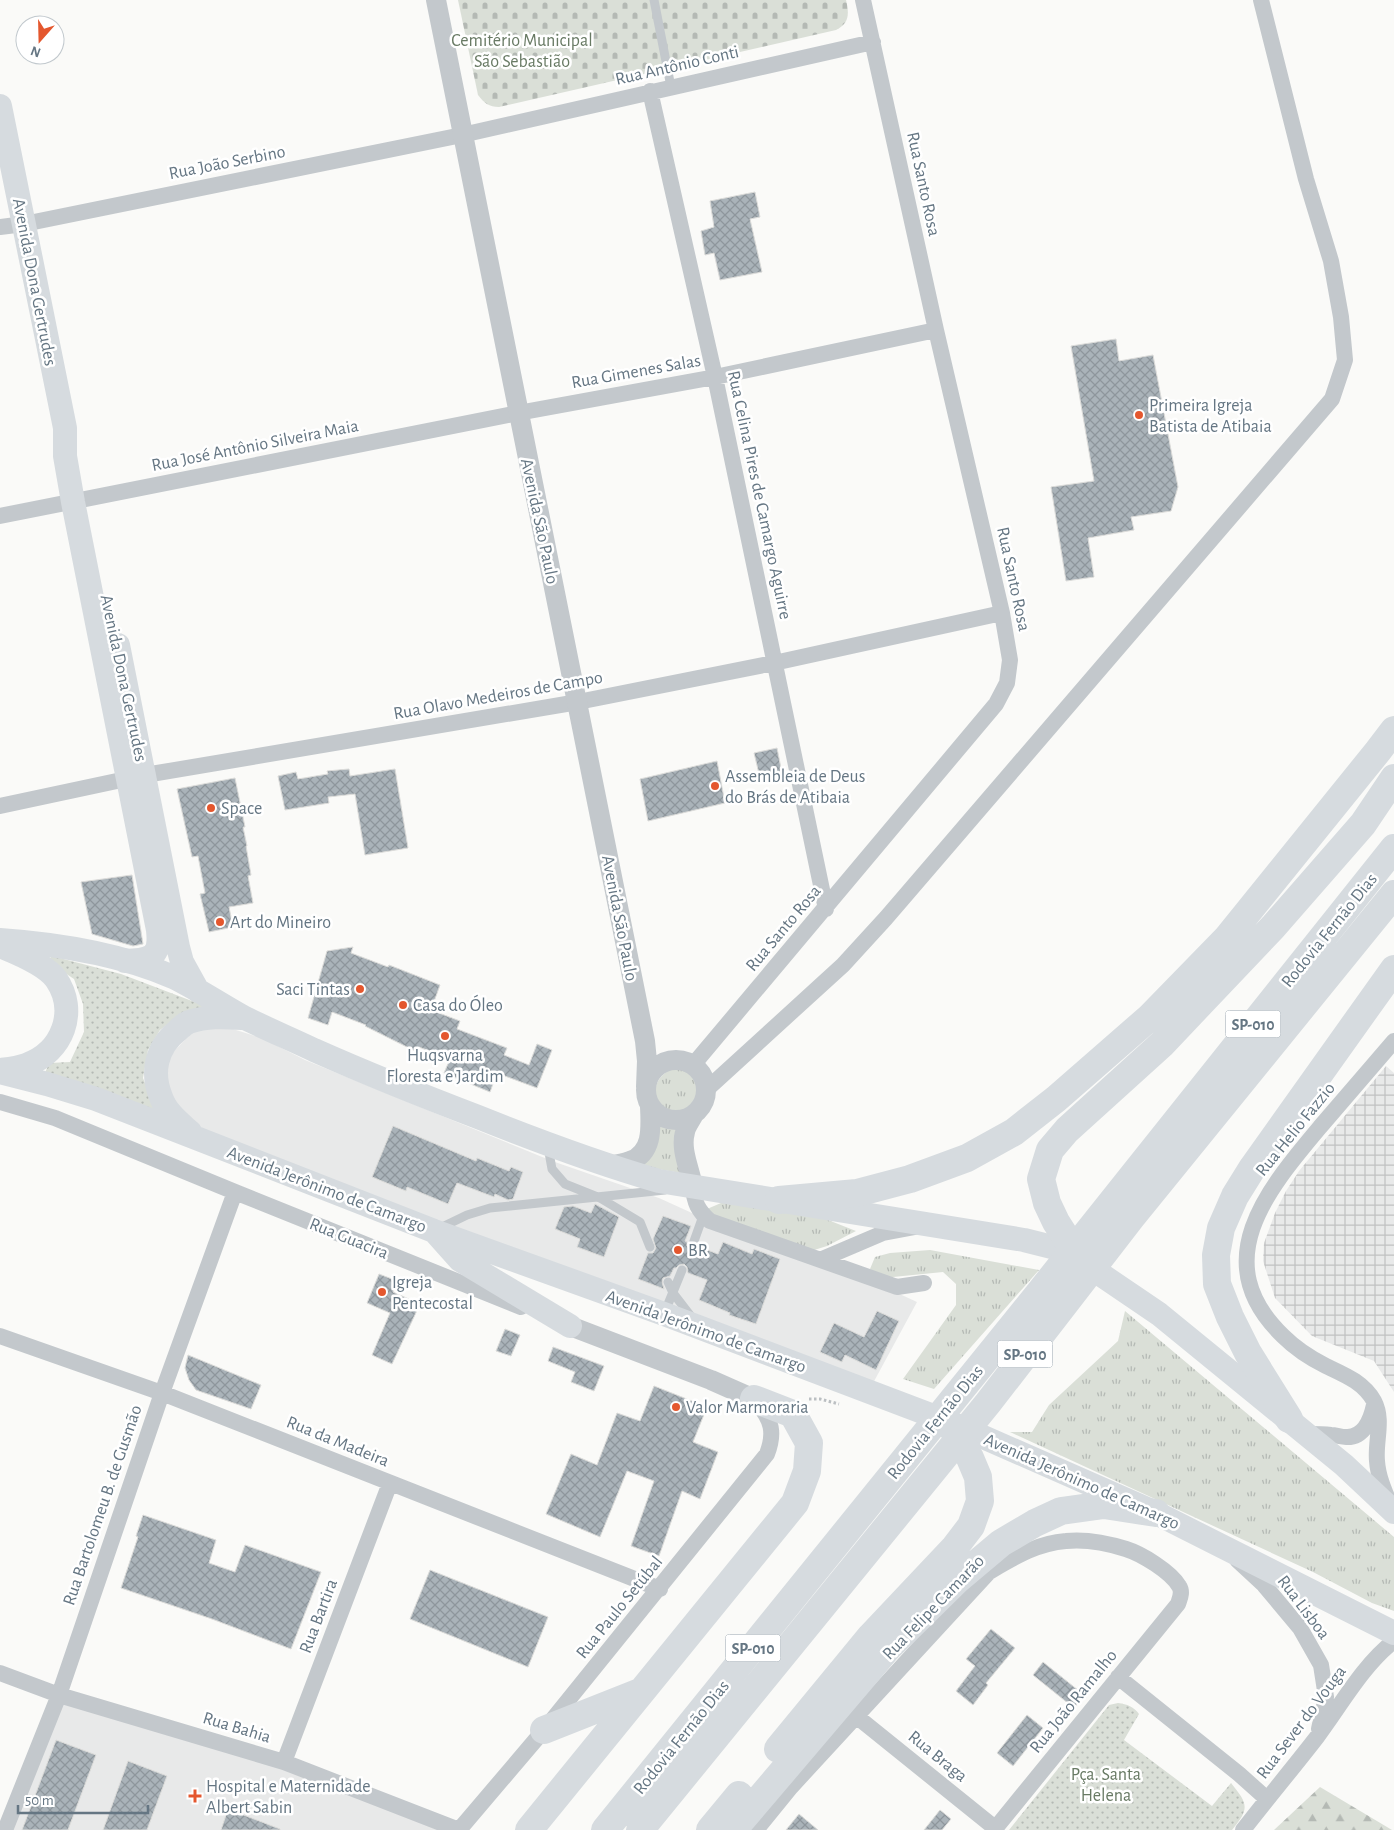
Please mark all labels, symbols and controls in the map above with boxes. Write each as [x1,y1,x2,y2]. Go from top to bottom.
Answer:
north arrow [15,15,65,65]
park label: Cemitério Municipal São Sebastião [451,32,593,71]
text: N [29,43,43,60]
street label: Rua Antônio Conti [614,43,741,89]
street label: Rua Santo Rosa [903,130,943,238]
street label: Rua João Serbino [167,143,287,183]
street label: Avenida Dona Gertrudes [9,197,59,368]
street label: Rua Gimenes Salas [570,352,702,392]
street label: Rua Celina Pires de Camargo Aguirre [724,369,794,621]
place label: Primeira Igreja Batista de Atibaia [1149,397,1272,436]
marker: Primeira Igreja Batista de Atibaia [1133,409,1145,421]
street label: Rua José Antônio Silveira Maia [150,417,360,475]
street label: Avenida São Paulo [517,457,561,586]
street label: Rua Santo Rosa [993,525,1033,633]
street label: Avenida Dona Gertrudes [97,593,150,763]
street label: Rua Olavo Medeiros de Campo [392,669,604,723]
place label: Assembleia de Deus do Brás de Atibaia [725,768,865,807]
marker: Assembleia de Deus do Brás de Atibaia [709,780,721,792]
place label: Space [221,800,262,818]
marker: Space [205,802,217,814]
street label: Avenida São Paulo [598,854,640,983]
street label: Rodovia Fernão Dias [1278,870,1381,991]
street label: Rua Santo Rosa [743,882,825,975]
place label: Art do Mineiro [230,914,331,932]
marker: Art do Mineiro [214,916,226,928]
place label: Saci Tintas [276,981,350,999]
marker: Saci Tintas [354,983,366,995]
place label: Casa do Óleo [413,994,503,1015]
marker: Casa do Óleo [397,999,409,1011]
road number: SP-010 [1226,1011,1280,1038]
marker: Huqsvarna Floresta e Jardim [439,1030,451,1042]
place label: Huqsvarna Floresta e Jardim [386,1047,504,1086]
street label: Rua Helio Fazzio [1253,1079,1339,1180]
street label: Avenida Jerônimo de Camargo [225,1144,429,1236]
street label: Rua Guacira [307,1215,391,1263]
place label: BR [688,1242,708,1260]
marker: BR [672,1244,684,1256]
place label: Igreja Pentecostal [392,1274,473,1313]
marker: Igreja Pentecostal [376,1286,388,1298]
street label: Avenida Jerônimo de Camargo [603,1287,808,1377]
road number: SP-010 [998,1340,1052,1368]
street label: Rodovia Fernão Dias [884,1362,987,1483]
place label: Valor Marmoraria [686,1399,809,1417]
marker: Valor Marmoraria [670,1401,682,1413]
street label: Rua Bartolomeu B. de Gusmão [60,1403,146,1608]
street label: Rua da Madeira [284,1413,392,1471]
street label: Avenida Jerônimo de Camargo [981,1431,1182,1533]
street label: Rua Felipe Camarão [879,1552,988,1663]
street label: Rua Paulo Setúbal [573,1553,666,1662]
street label: Rua Lisboa [1273,1572,1333,1643]
street label: Rua Bartira [297,1577,341,1656]
road number: SP-010 [726,1635,780,1662]
street label: Rua João Ramalho [1027,1646,1121,1757]
street label: Rua Sever do Vouga [1254,1663,1350,1782]
street label: Rodovia Fernão Dias [630,1677,733,1798]
street label: Rua Bahia [201,1709,273,1747]
street label: Rua Braga [904,1728,970,1786]
park label: Pça. Santa Helena [1071,1766,1141,1805]
place label: Hospital e Maternidade Albert Sabin [206,1778,371,1817]
scale bar [18,1782,148,1814]
marker: Hospital e Maternidade Albert Sabin [188,1789,202,1803]
text: 50 m [25,1793,54,1808]

